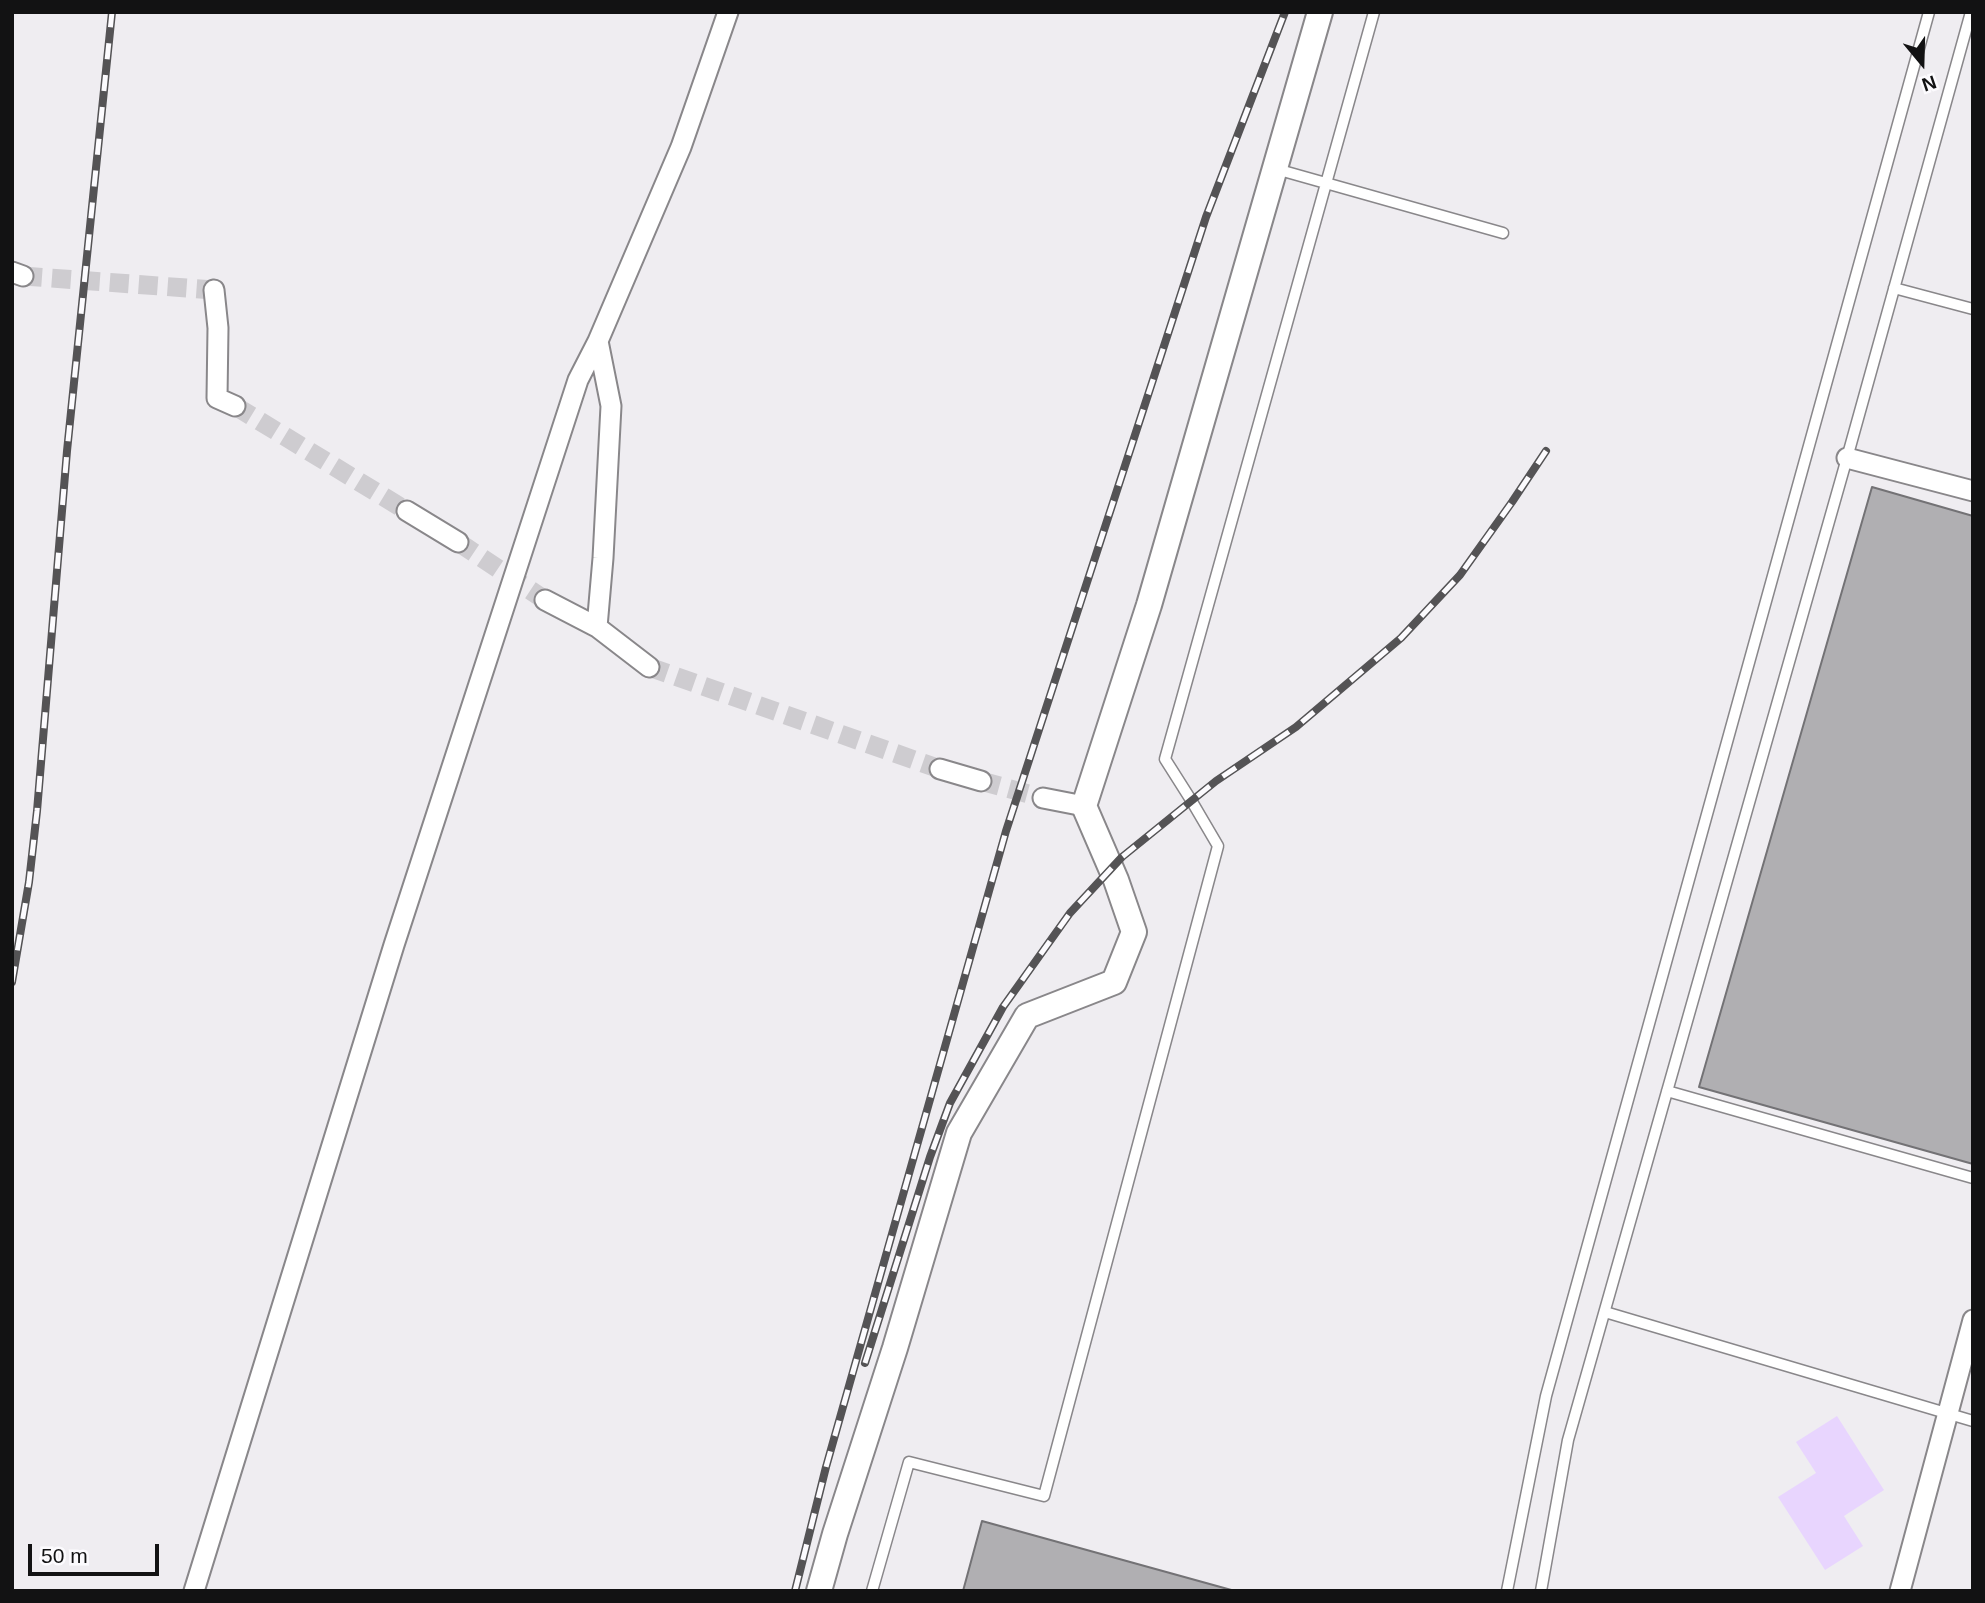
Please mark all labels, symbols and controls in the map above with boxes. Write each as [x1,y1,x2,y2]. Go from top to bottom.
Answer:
north arrow [1887,28,1957,98]
text: N [1919,71,1939,95]
scale bar [32,1530,163,1574]
text: 50 m [41,1544,88,1567]

